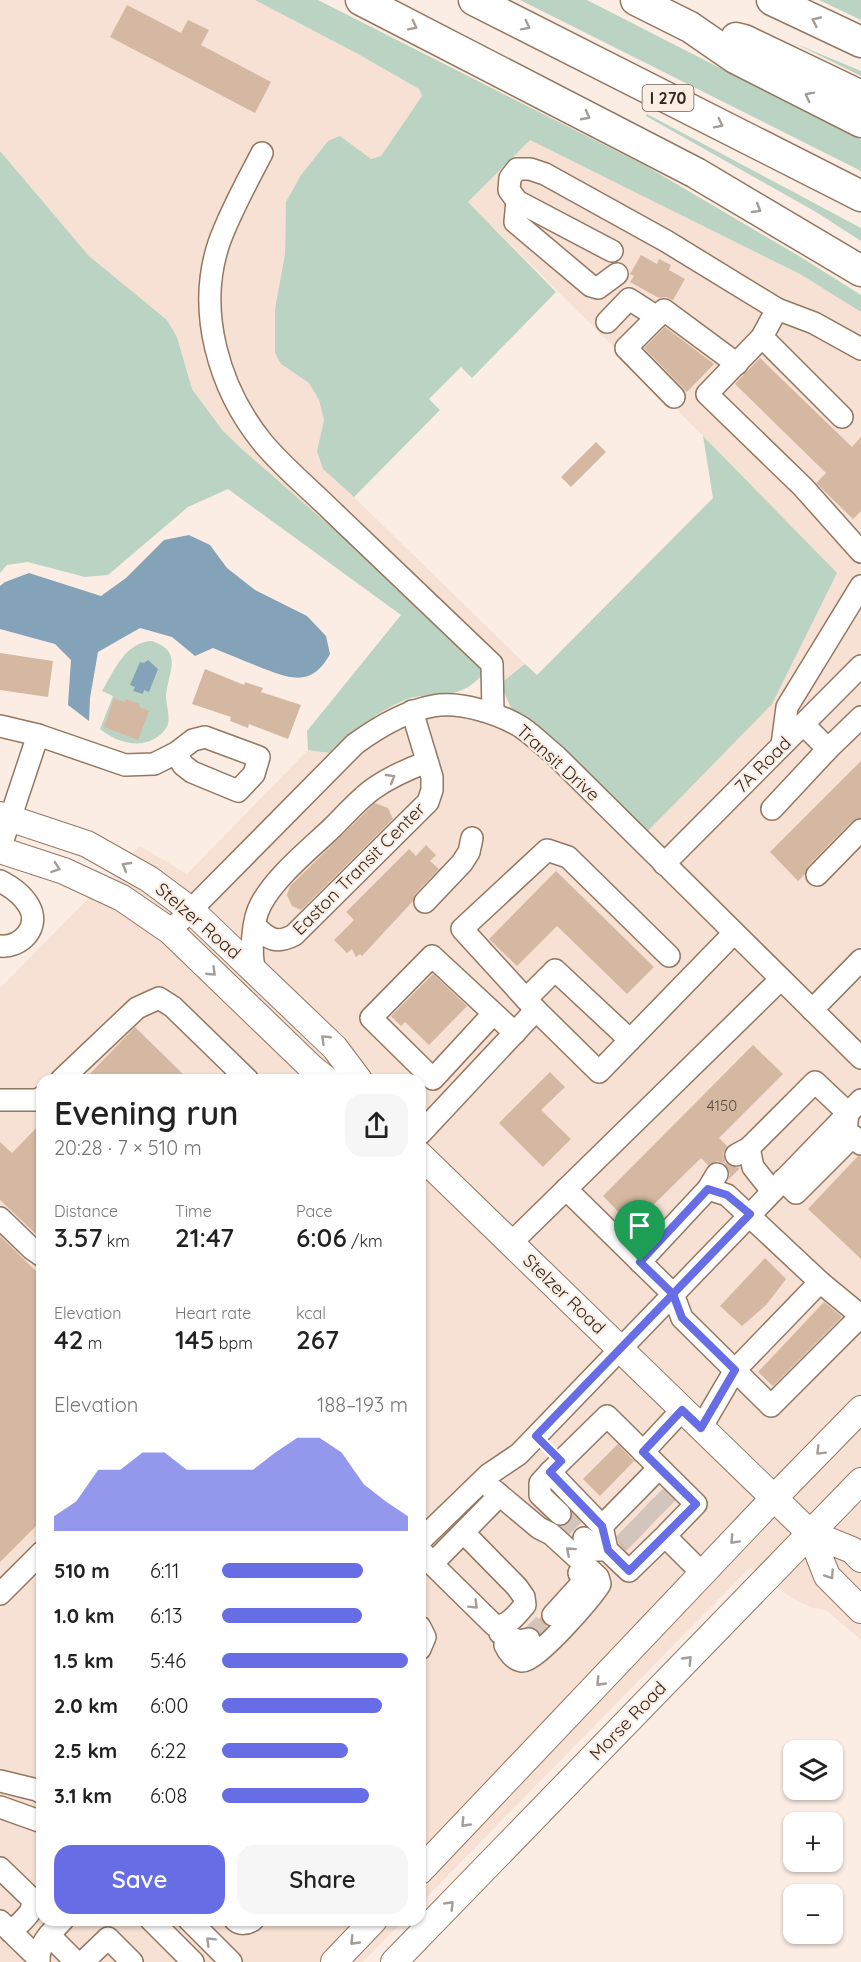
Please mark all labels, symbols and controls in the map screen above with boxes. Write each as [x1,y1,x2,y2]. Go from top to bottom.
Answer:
one-way arrow [812,17,823,29]
one-way arrow [407,19,418,31]
one-way arrow [520,19,531,31]
road number: I 270 [642,85,694,111]
one-way arrow [804,91,815,103]
one-way arrow [580,109,591,120]
one-way arrow [713,117,724,128]
one-way arrow [751,202,761,214]
street label: Transit Drive [512,719,605,806]
street label: 7A Road [730,732,796,798]
one-way arrow [385,774,395,785]
street label: Easton Transit Center [287,797,430,940]
one-way arrow [50,861,60,874]
one-way arrow [122,862,132,873]
street label: Stelzer Road [151,877,246,964]
one-way arrow [205,965,215,976]
one-way arrow [321,1035,332,1046]
text: Evening run [54,1092,239,1133]
button: share [345,1094,408,1157]
house number: 4150 [707,1096,737,1115]
text: 20:28 · 7 × 510 m [54,1135,202,1160]
pin [614,1200,665,1262]
text: Distance [54,1201,118,1221]
text: Time [175,1201,212,1221]
text: Pace [296,1201,332,1221]
icon: arrive [623,1209,656,1242]
text: 3.57 [54,1221,102,1254]
text: 21:47 [175,1221,234,1254]
text: 6:06 [296,1221,347,1254]
text: km [102,1231,130,1251]
text: /km [347,1231,383,1251]
street label: Stelzer Road [518,1249,610,1339]
text: Elevation [54,1303,121,1323]
text: Heart rate [175,1303,251,1323]
text: kcal [296,1303,326,1323]
text: 42 [54,1323,83,1356]
text: 145 [175,1323,214,1356]
text: 267 [296,1323,339,1356]
text: m [83,1333,102,1353]
text: bpm [214,1333,253,1353]
text: Elevation [54,1392,138,1417]
text: 188–193 m [317,1392,408,1417]
one-way arrow [816,1444,827,1454]
one-way arrow [730,1534,741,1544]
one-way arrow [566,1547,576,1558]
text: 510 m [54,1558,110,1583]
text: 6:11 [150,1558,179,1583]
one-way arrow [822,1569,833,1580]
one-way arrow [467,1597,478,1608]
text: 1.0 km [54,1603,114,1628]
text: 6:13 [150,1603,182,1628]
text: 1.5 km [54,1648,114,1673]
text: 5:46 [150,1648,186,1673]
one-way arrow [680,1656,691,1667]
one-way arrow [596,1675,607,1686]
street label: Morse Road [584,1676,671,1765]
text: 2.0 km [54,1693,118,1718]
text: 6:00 [150,1693,188,1718]
text: 2.5 km [54,1738,117,1763]
text: 6:22 [150,1738,187,1763]
map controls [783,1740,843,1944]
button: layers [783,1740,843,1800]
text: 3.1 km [54,1783,112,1808]
text: 6:08 [150,1783,187,1808]
button: + [783,1812,843,1872]
one-way arrow [462,1816,473,1827]
button: Save [54,1845,225,1914]
button: Share [237,1845,408,1914]
button: − [783,1884,843,1944]
one-way arrow [442,1901,453,1912]
one-way arrow [350,1934,361,1945]
one-way arrow [206,1937,216,1948]

